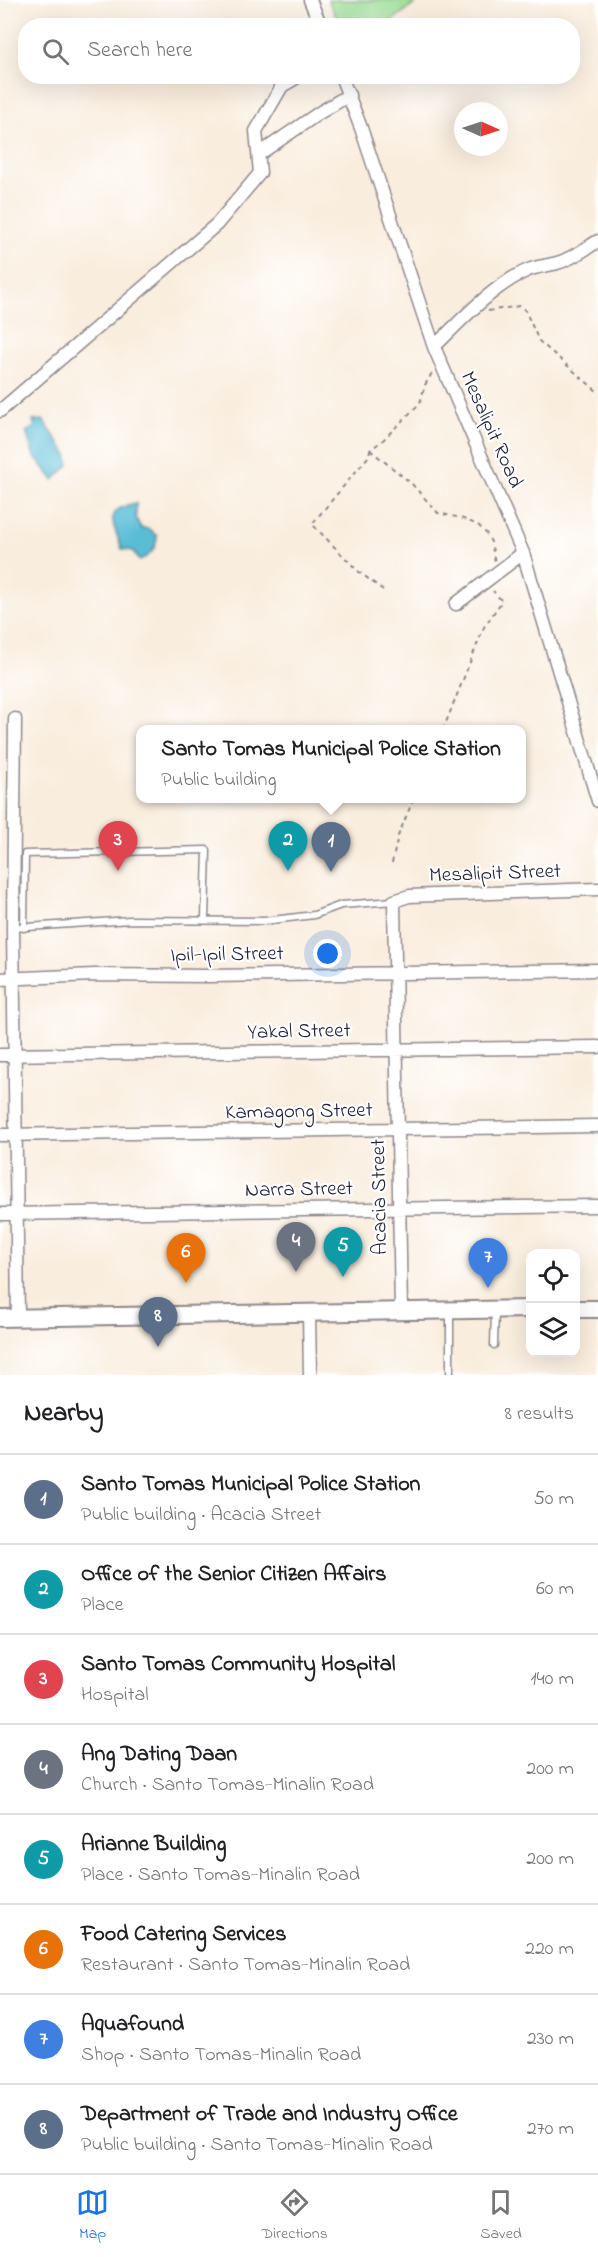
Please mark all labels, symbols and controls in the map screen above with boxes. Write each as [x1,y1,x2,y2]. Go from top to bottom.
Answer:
search box [18,18,580,84]
icon: search [39,35,72,68]
text: Search here [87,35,192,67]
north arrow [454,102,508,156]
street label: Mesalipit Road [452,367,530,493]
popup [136,725,526,803]
text: Santo Tomas Municipal Police Station [161,734,501,766]
text: Public building [161,766,276,795]
pin: 3 [98,822,138,871]
pin: 2 [268,822,308,871]
pin: 1 [312,822,350,872]
street label: Mesalipit Street [429,857,561,891]
street label: Ipil-Ipil Street [170,939,284,971]
your location [313,939,342,968]
street label: Yakal Street [247,1016,351,1048]
street label: Kamagong Street [225,1096,373,1130]
street label: Acacia Street [364,1139,396,1255]
street label: Narra Street [245,1174,353,1206]
pin: 4 [276,1222,316,1272]
pin: 5 [324,1228,362,1277]
pin: 6 [166,1234,206,1283]
pin: 7 [468,1238,508,1288]
map controls [526,1249,580,1357]
button: locate [526,1249,580,1303]
pin: 8 [138,1298,178,1347]
button: layers [526,1303,580,1357]
text: Nearby [24,1395,103,1433]
text: 8 results [505,1400,574,1429]
text: Santo Tomas Municipal Police Station [81,1469,420,1501]
text: 1 [40,1485,47,1514]
text: 50 m [533,1485,574,1514]
text: Public building · Acacia Street [81,1501,321,1530]
text: Office of the Senior Citizen Affairs [81,1559,386,1591]
text: 2 [39,1575,48,1604]
text: 60 m [536,1575,574,1604]
text: Place [81,1591,123,1620]
text: Santo Tomas Community Hospital [81,1649,395,1681]
text: 3 [39,1665,48,1694]
text: 140 m [530,1665,574,1694]
text: Hospital [81,1681,149,1710]
text: Ang Dating Daan [81,1739,237,1771]
text: 4 [39,1755,48,1784]
text: 200 m [526,1755,574,1784]
text: Church · Santo Tomas-Minalin Road [81,1771,374,1800]
text: Arianne Building [81,1829,226,1861]
text: 5 [38,1845,49,1874]
text: 200 m [526,1845,574,1874]
text: Place · Santo Tomas-Minalin Road [81,1861,360,1890]
text: Food Catering Services [81,1919,286,1951]
text: 6 [39,1935,48,1964]
text: 220 m [525,1935,574,1964]
text: Restaurant · Santo Tomas-Minalin Road [81,1951,410,1980]
text: Aquafound [81,2009,184,2041]
text: 7 [39,2025,48,2054]
text: 230 m [527,2025,574,2054]
text: Shop · Santo Tomas-Minalin Road [81,2041,361,2070]
text: Department of Trade and Industry Office [81,2099,458,2131]
text: 8 [40,2115,47,2144]
text: 270 m [527,2115,574,2144]
text: Public building · Santo Tomas-Minalin Road [81,2131,433,2160]
tab: Map [76,2186,109,2246]
tab: Directions [261,2186,328,2246]
tab: Saved [480,2186,522,2246]

